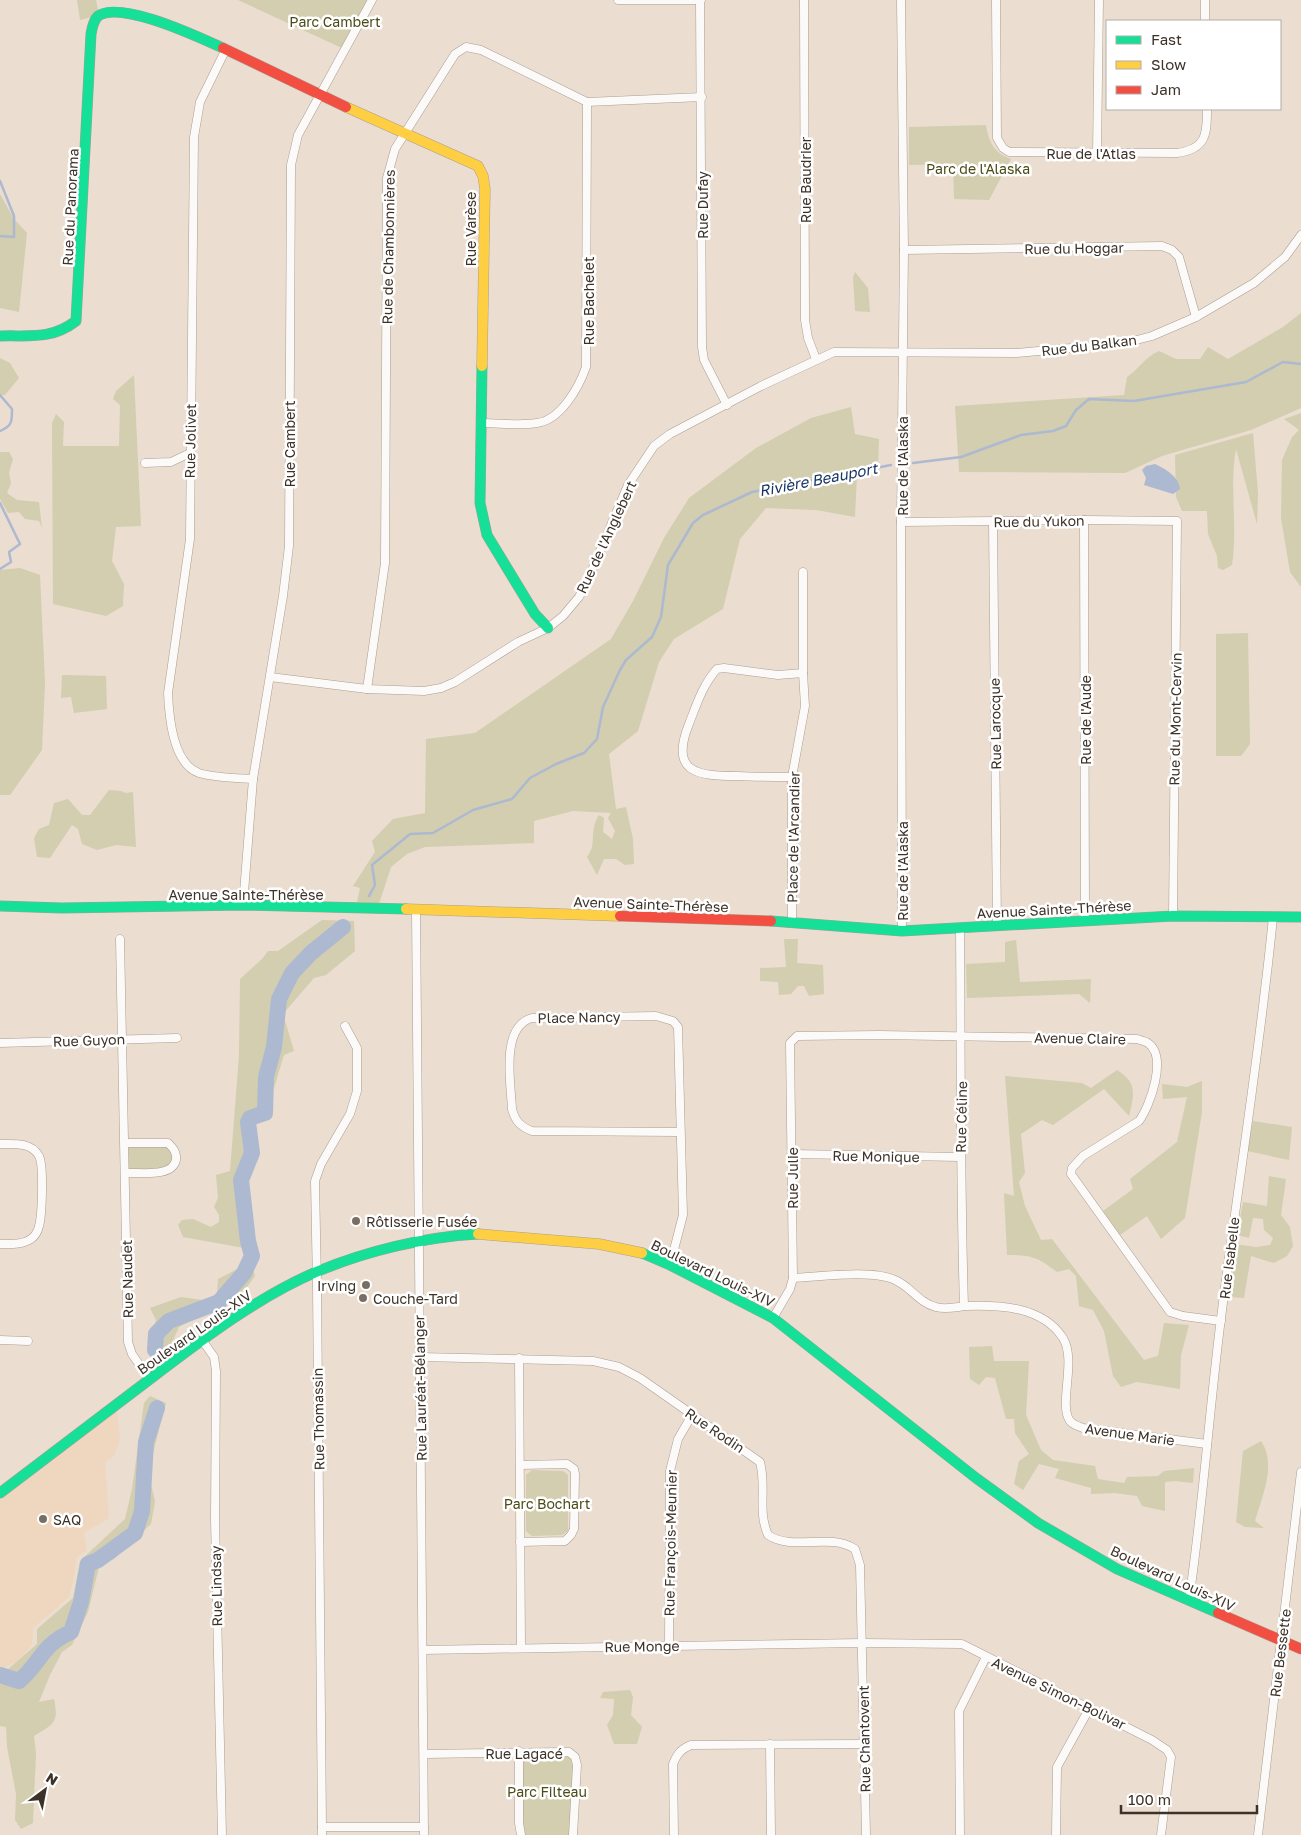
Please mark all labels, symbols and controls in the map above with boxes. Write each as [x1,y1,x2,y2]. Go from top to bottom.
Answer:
park label: Parc Cambert [289,13,381,30]
legend [1106,20,1281,110]
text: Fast [1151,30,1182,48]
text: Slow [1151,55,1186,73]
text: Jam [1151,80,1181,98]
street label: Rue Baudrier [797,136,814,223]
street label: Rue de l'Atlas [1046,145,1136,162]
street label: Rue du Panorama [58,148,82,266]
park label: Parc de l'Alaska [926,160,1030,177]
street label: Rue de Chambonnières [378,169,398,325]
street label: Rue Dufay [694,171,711,239]
street label: Rue Varèse [462,192,479,266]
street label: Rue du Hoggar [1024,239,1124,257]
street label: Rue Bachelet [580,256,597,346]
street label: Rue du Balkan [1040,331,1138,359]
street label: Rue Cambert [281,400,298,488]
street label: Rue Jolivet [181,403,199,479]
street label: Rue de l'Alaska [894,416,911,516]
water label: Rivière Beauport [757,458,881,499]
street label: Rue de l'Anglebert [572,478,640,596]
street label: Rue du Yukon [993,512,1085,530]
street label: Rue du Mont-Cervin [1165,652,1185,786]
street label: Rue de l'Aude [1077,675,1094,765]
street label: Rue Larocque [986,678,1004,770]
street label: Place de l'Arcandier [783,770,803,903]
street label: Rue de l'Alaska [894,821,911,921]
street label: Avenue Sainte-Thérèse [168,886,324,903]
street label: Avenue Sainte-Thérèse [573,893,729,915]
street label: Avenue Sainte-Thérèse [976,896,1132,922]
street label: Place Nancy [537,1008,621,1026]
street label: Avenue Claire [1034,1029,1126,1047]
street label: Rue Guyon [53,1030,125,1050]
street label: Rue Céline [952,1081,970,1153]
street label: Rue Julie [784,1147,801,1209]
street label: Rue Monique [832,1147,920,1165]
place label: Rôtisserie Fusée [366,1213,477,1230]
marker: Rôtisserie Fusée [350,1215,362,1227]
street label: Rue Isabelle [1216,1216,1242,1300]
street label: Boulevard Louis-XIV [648,1236,778,1311]
street label: Rue Naudet [118,1240,136,1318]
place label: Irving [317,1277,356,1294]
marker: Irving [360,1279,372,1291]
street label: Boulevard Louis-XIV [134,1286,255,1378]
place label: Couche-Tard [373,1290,458,1307]
marker: Couche-Tard [357,1292,369,1304]
street label: Rue Lauréat-Bélanger [410,1314,430,1461]
street label: Rue Thomassin [309,1368,327,1470]
street label: Rue Rodin [682,1404,748,1456]
street label: Avenue Marie [1084,1419,1176,1449]
street label: Rue François-Meunier [660,1469,680,1616]
park label: Parc Bochart [504,1495,590,1512]
place label: SAQ [53,1511,81,1528]
marker: SAQ [37,1513,49,1525]
street label: Boulevard Louis-XIV [1108,1542,1239,1615]
street label: Rue Lindsay [207,1545,225,1627]
street label: Rue Bessette [1266,1608,1294,1698]
street label: Rue Monge [604,1637,680,1655]
street label: Avenue Simon-Bolivar [989,1653,1129,1733]
street label: Rue Chantovent [855,1685,873,1793]
street label: Rue Lagacé [485,1745,563,1762]
north arrow [20,1765,70,1815]
text: N [43,1769,61,1789]
scale bar [1121,1782,1257,1814]
park label: Parc Filteau [507,1783,587,1800]
text: 100 m [1128,1790,1171,1808]

